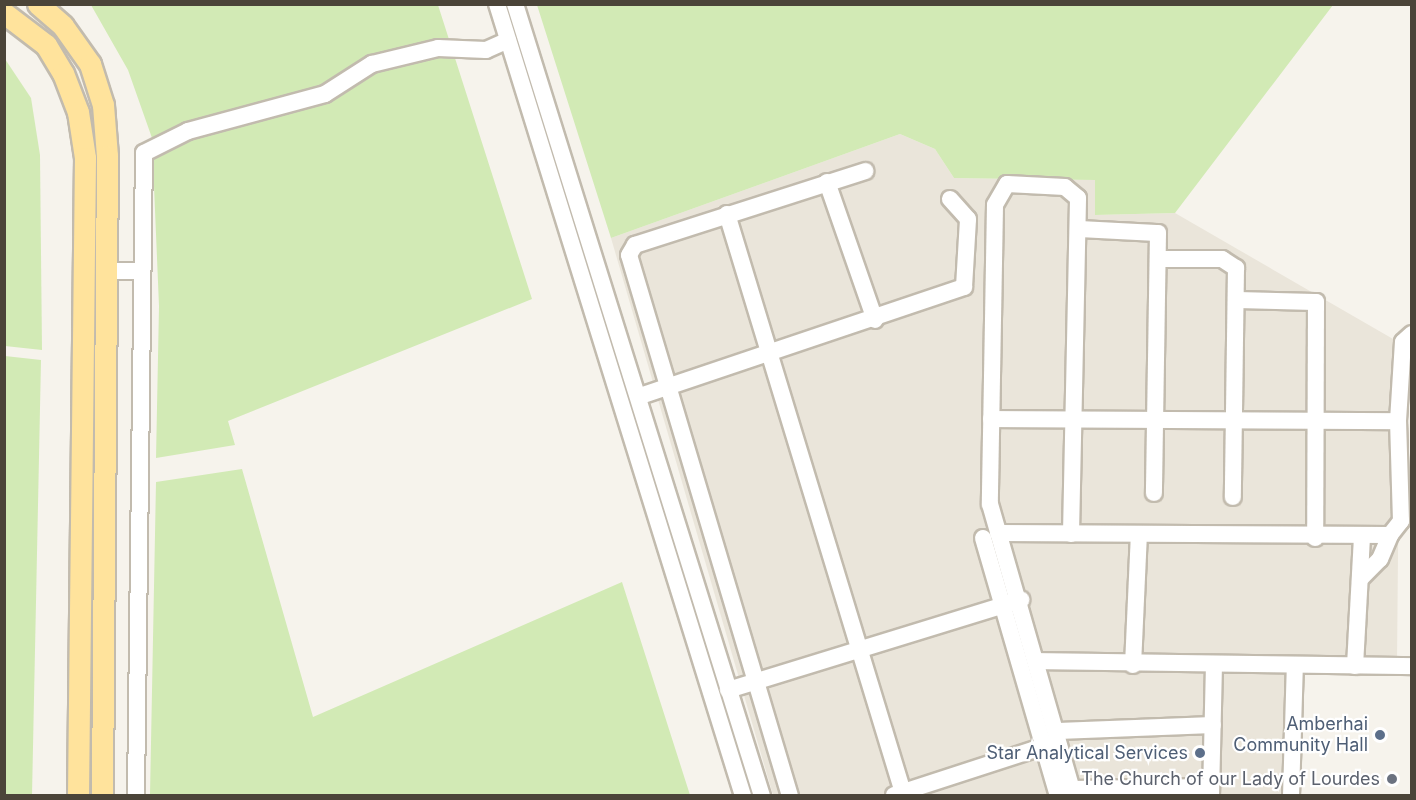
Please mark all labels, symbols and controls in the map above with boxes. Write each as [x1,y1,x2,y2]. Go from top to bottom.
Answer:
place label: Amberhai Community Hall [1233,714,1368,756]
marker: Amberhai Community Hall [1373,728,1387,742]
place label: Star Analytical Services [986,742,1188,764]
marker: Star Analytical Services [1193,746,1207,760]
place label: The Church of our Lady of Lourdes [1081,768,1380,790]
marker: The Church of our Lady of Lourdes [1385,772,1399,786]

